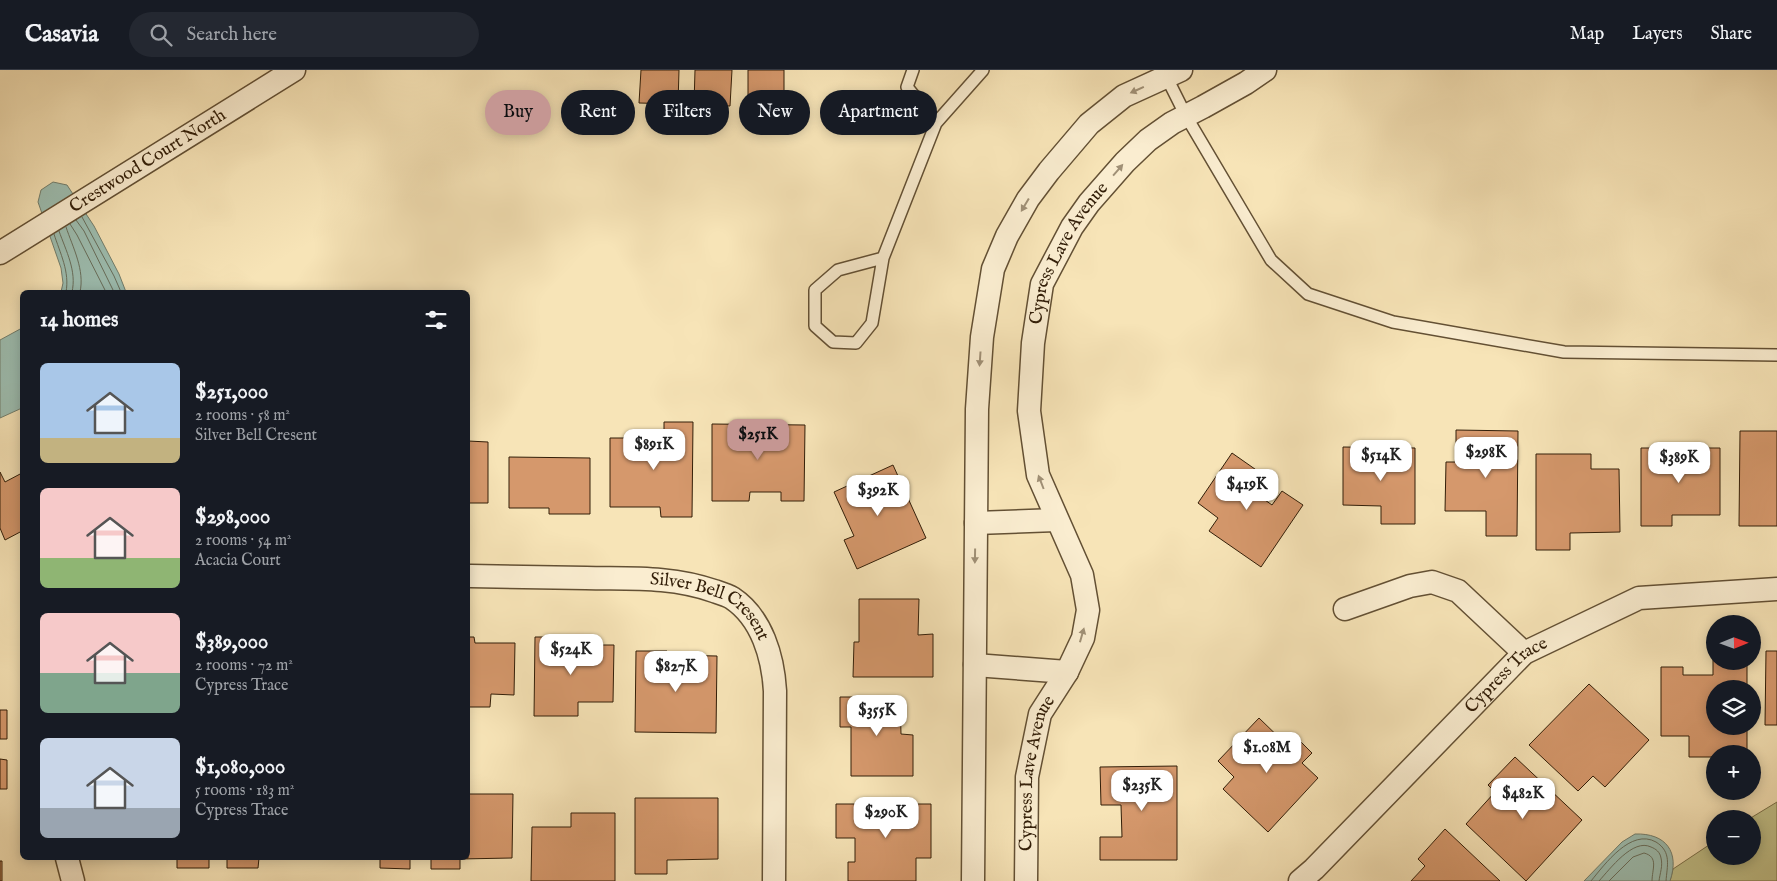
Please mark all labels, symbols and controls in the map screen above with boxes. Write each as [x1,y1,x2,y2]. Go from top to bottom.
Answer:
search box [129,12,479,57]
text: Casavia [25,19,99,50]
icon: search [147,21,175,49]
text: Search here [187,23,277,47]
text: Map [1570,23,1604,46]
text: Layers [1632,23,1683,46]
text: Share [1711,23,1752,46]
one-way arrow [1130,87,1144,95]
chip: Buy [485,90,551,135]
chip: Rent [561,90,635,135]
chip: Filters [645,90,729,135]
chip: New [739,90,810,135]
chip: Apartment [820,90,937,135]
street label: Crestwood Court North [65,103,231,219]
one-way arrow [1112,165,1124,177]
street label: Cypress Lave Avenue [1024,177,1113,326]
one-way arrow [1020,198,1029,212]
icon: filters [422,306,450,334]
text: 14 homes [40,307,118,334]
one-way arrow [976,351,984,367]
text: $251,000 [195,379,268,406]
icon: home [80,383,140,443]
text: 2 rooms · 58 m² [195,406,290,426]
pin: $251K [723,418,793,461]
text: $251K [738,425,778,445]
text: Silver Bell Cresent [195,426,317,446]
pin: $891K [619,428,689,471]
text: $891K [634,435,674,455]
pin: $298K [1451,436,1521,479]
pin: $514K [1346,440,1416,482]
pin: $389K [1644,442,1714,484]
text: $298K [1465,443,1507,463]
text: $514K [1361,446,1401,466]
text: $389K [1659,448,1699,468]
pin: $419K [1212,468,1282,511]
pin: $392K [843,474,913,517]
one-way arrow [1037,474,1045,489]
text: $419K [1226,475,1268,495]
text: $392K [858,481,898,501]
text: $298,000 [195,504,270,531]
icon: home [80,508,140,568]
text: 2 rooms · 54 m² [195,531,292,551]
one-way arrow [971,548,979,564]
text: Acacia Court [195,551,281,571]
street label: Silver Bell Cresent [649,568,775,644]
north arrow [1706,615,1761,670]
map controls [1706,615,1761,865]
one-way arrow [1079,627,1087,642]
text: $389,000 [195,629,268,656]
street label: Cypress Trace [1460,632,1551,719]
icon: home [80,633,140,693]
pin: $524K [536,634,606,676]
text: $524K [550,640,592,660]
pin: $827K [641,650,711,693]
text: 2 rooms · 72 m² [195,656,293,676]
text: $827K [655,657,697,677]
text: Cypress Trace [195,676,288,696]
button: layers [1706,680,1761,735]
street label: Cypress Lave Avenue [1015,691,1060,851]
pin: $355K [842,694,912,737]
text: $355K [858,701,896,721]
pin: $1.08M [1226,732,1308,774]
text: $1.08M [1243,738,1291,758]
button: + [1706,745,1761,800]
text: $1,080,000 [195,754,285,781]
icon: home [80,758,140,818]
pin: $235K [1107,770,1177,812]
text: $235K [1122,776,1162,796]
pin: $482K [1488,778,1558,820]
text: 5 rooms · 183 m² [195,781,294,801]
text: $482K [1502,784,1544,804]
pin: $290K [851,796,921,839]
text: Cypress Trace [195,801,288,821]
text: $290K [865,803,907,823]
button: − [1706,810,1761,865]

